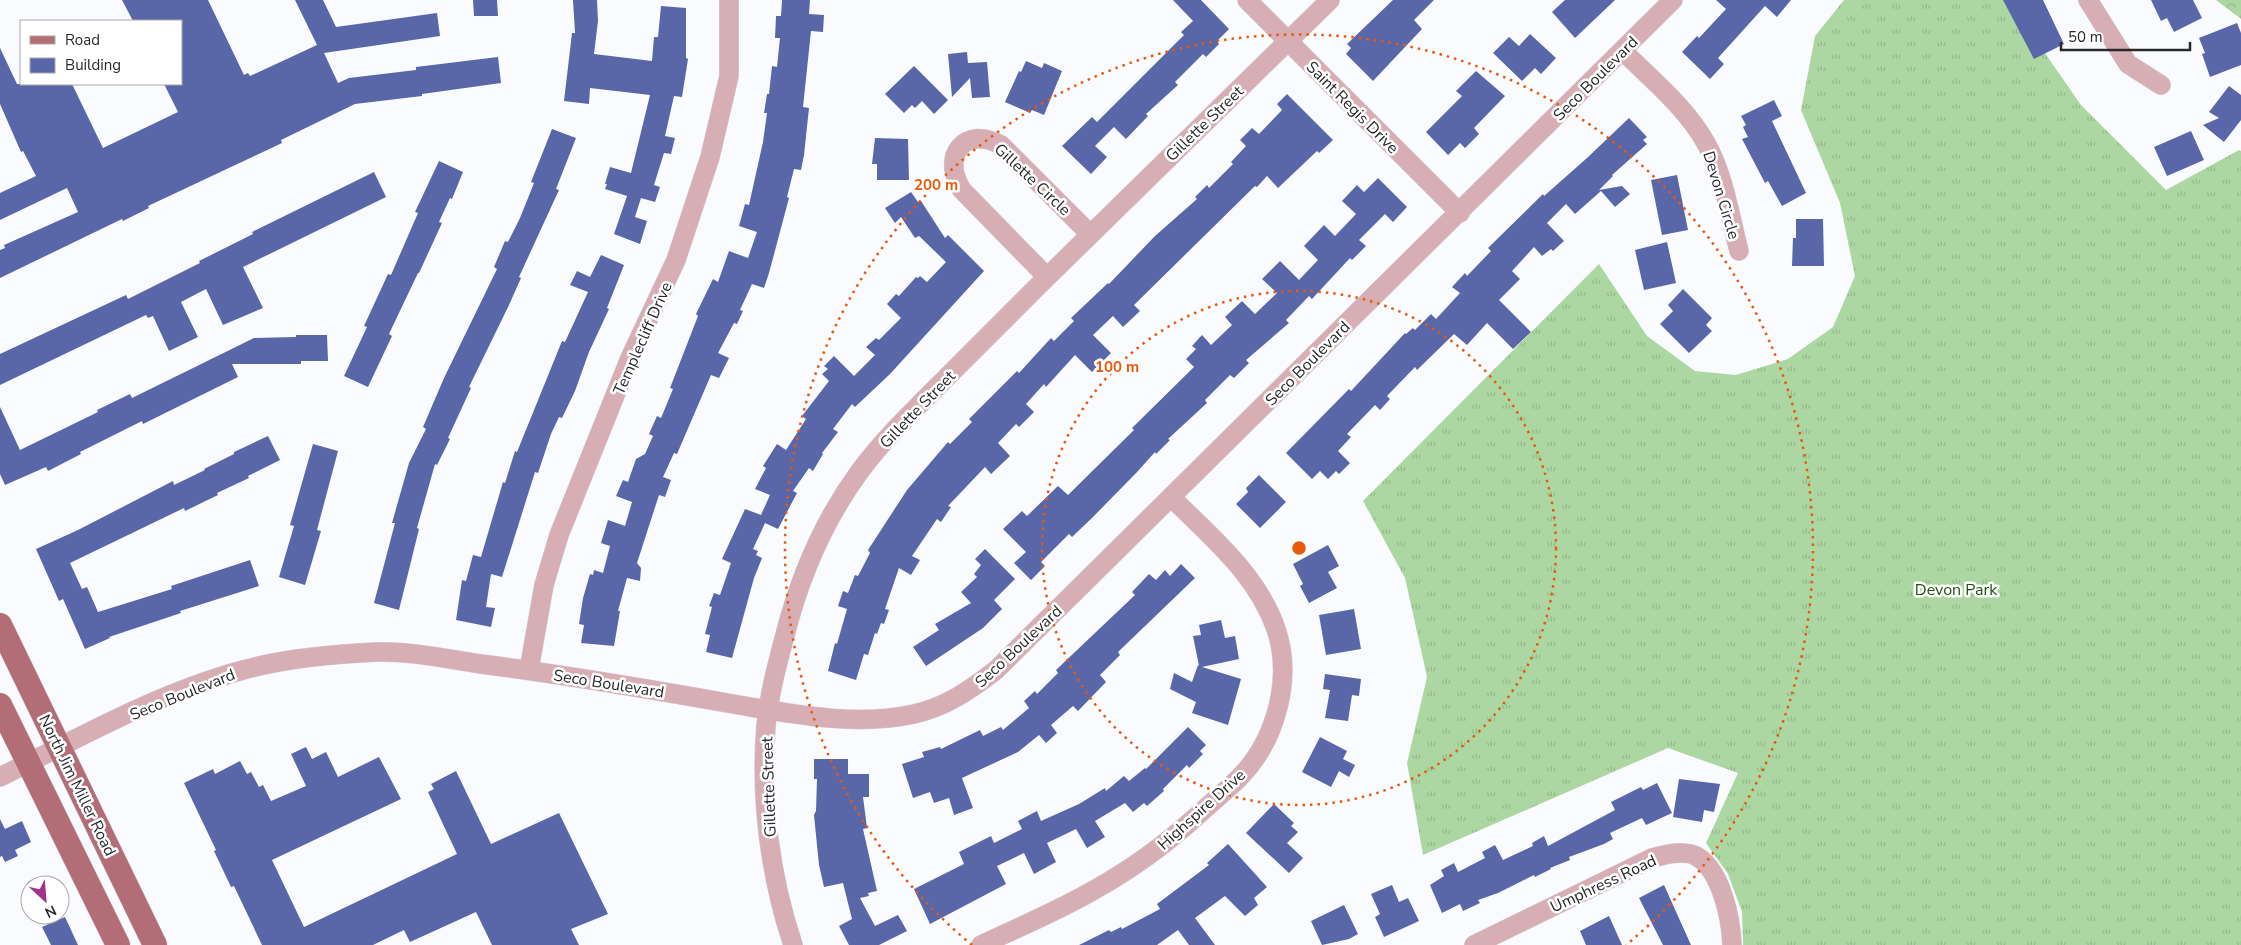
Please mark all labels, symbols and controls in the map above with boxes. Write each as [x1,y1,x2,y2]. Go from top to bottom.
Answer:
legend [20,20,182,85]
scale bar [2061,20,2190,52]
text: 50 m [2068,27,2103,47]
text: Road [65,30,100,50]
street label: Seco Boulevard [1548,31,1643,126]
text: Building [65,55,121,75]
street label: Saint Regis Drive [1301,57,1403,159]
street label: Gillette Street [1161,81,1249,167]
street label: Gillette Circle [989,138,1075,221]
street label: Devon Circle [1697,148,1745,242]
text: 200 m [914,175,958,195]
street label: Templecliff Drive [608,278,678,398]
street label: Seco Boulevard [1260,316,1355,411]
text: 100 m [1095,357,1139,377]
street label: Gillette Street [875,366,961,453]
centre of rings [1290,539,1308,557]
park label: Devon Park [1915,579,1998,601]
street label: Seco Boulevard [970,601,1067,693]
street label: Seco Boulevard [126,664,238,726]
street label: Seco Boulevard [552,664,666,704]
street label: North Jim Miller Road [33,711,121,860]
street label: Gillette Street [756,736,782,838]
street label: Highspire Drive [1153,764,1250,855]
street label: Umphress Road [1547,850,1660,918]
north arrow [20,875,70,925]
text: N [42,900,59,922]

